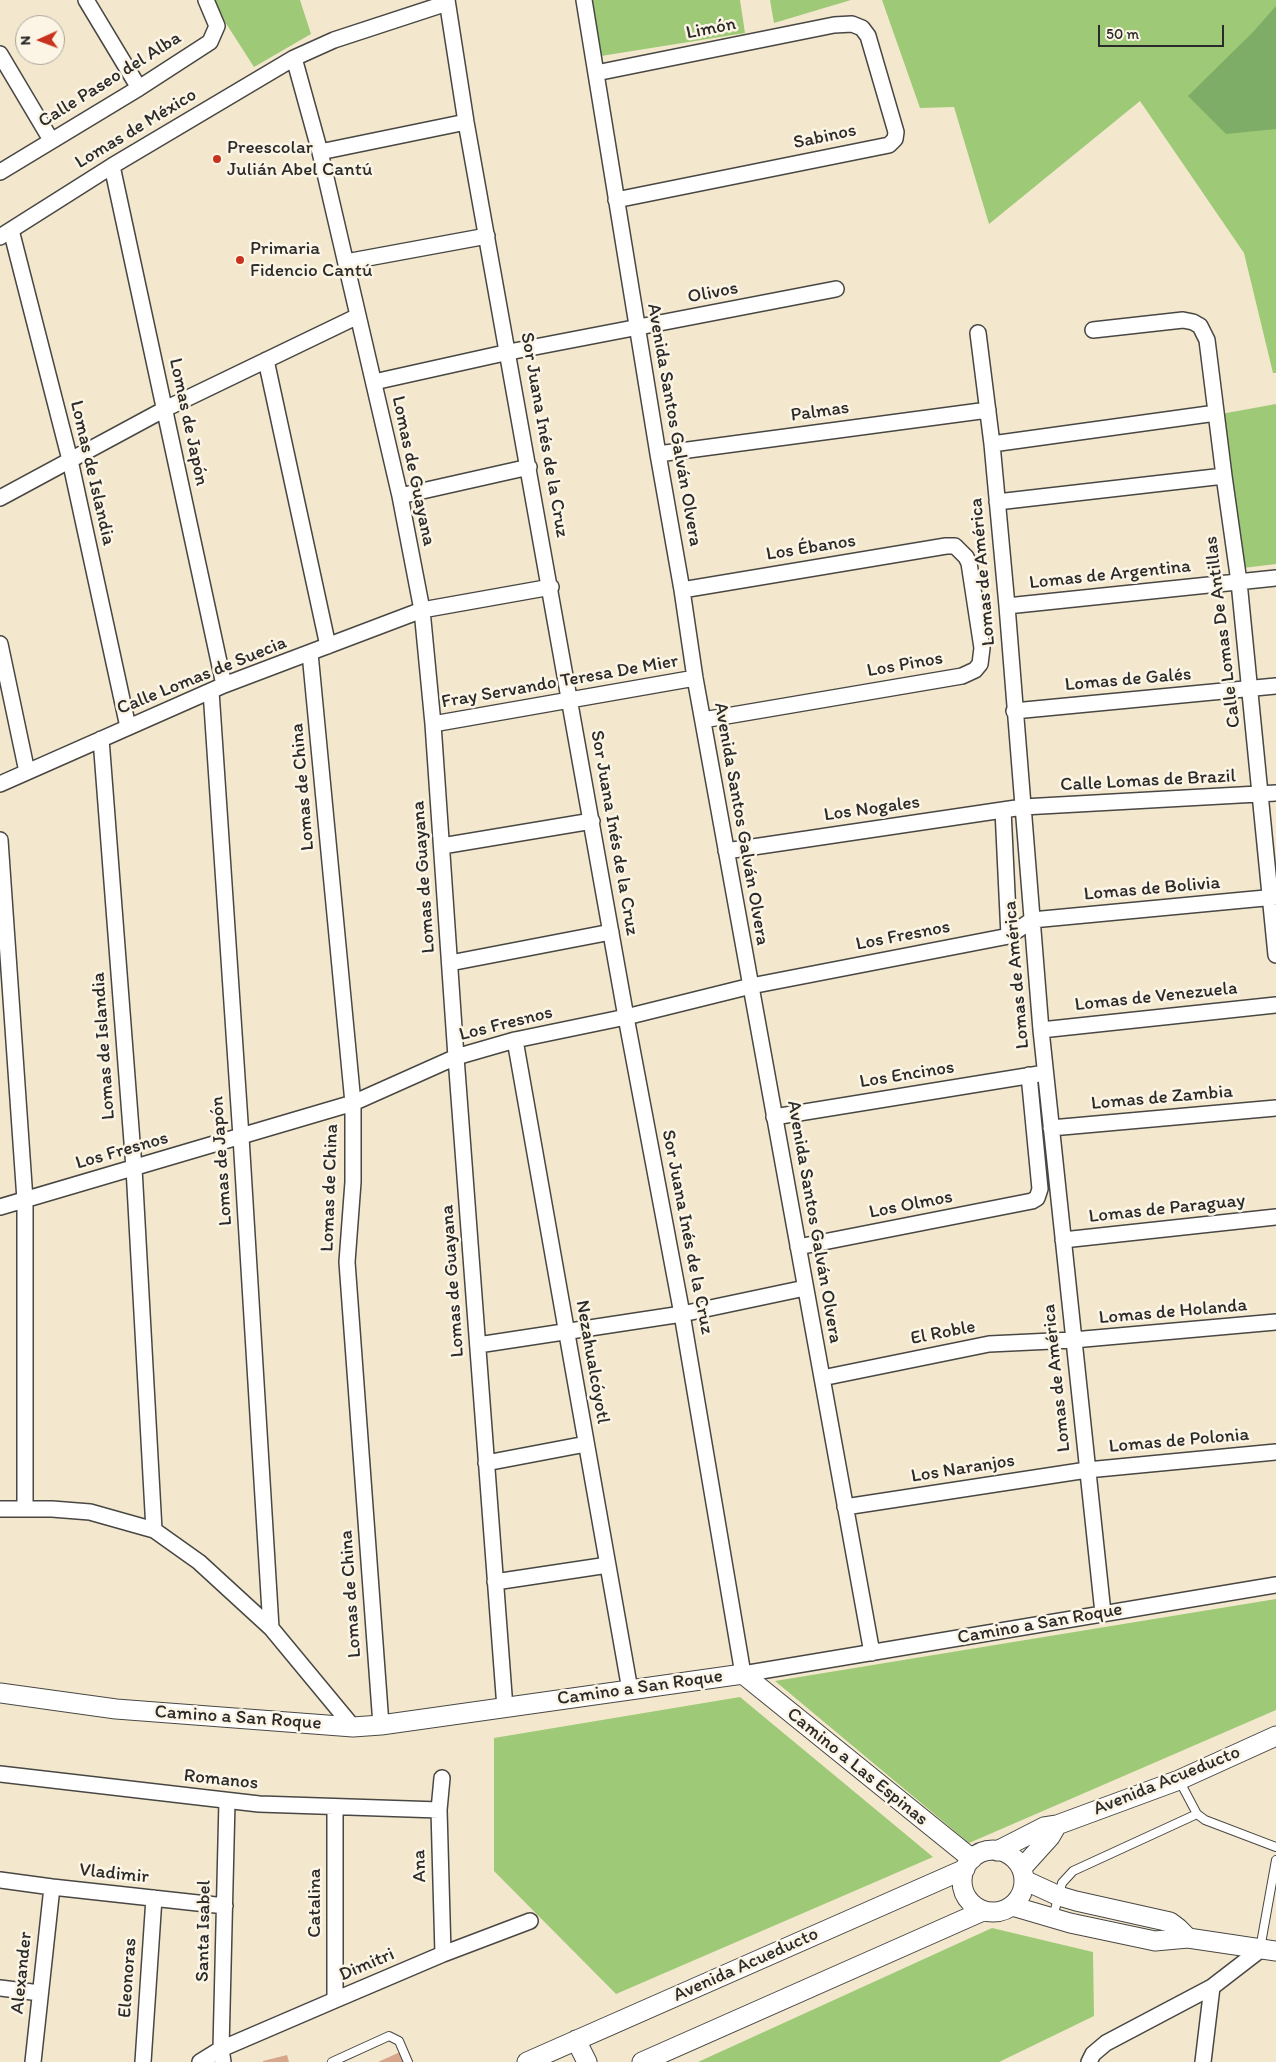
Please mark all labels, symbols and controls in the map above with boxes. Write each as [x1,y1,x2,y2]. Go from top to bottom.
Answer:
street label: Limón [684,13,738,45]
north arrow [15,15,65,65]
scale bar [1101,15,1227,47]
text: 50 m [1106,25,1139,43]
street label: Calle Paseo del Alba [34,27,186,133]
text: N [17,35,34,46]
street label: Lomas de México [71,84,201,174]
street label: Sabinos [792,119,858,155]
place label: Preescolar Julián Abel Cantú [227,137,372,181]
marker: Preescolar Julián Abel Cantú [211,153,223,165]
place label: Primaria Fidencio Cantú [250,238,372,282]
marker: Primaria Fidencio Cantú [234,254,246,266]
street label: Olivos [686,277,740,309]
street label: Avenida Santos Galván Olvera [641,302,707,548]
street label: Sor Juana Inés de la Cruz [515,331,573,539]
street label: Lomas de Japón [163,356,213,488]
street label: Lomas de Guayana [386,394,440,548]
street label: Palmas [789,397,851,427]
street label: Lomas de Islandia [64,398,120,548]
street label: Lomas de América [965,497,1001,647]
street label: Los Ébanos [764,530,858,566]
street label: Calle Lomas De Antillas [1200,535,1246,729]
street label: Lomas de Argentina [1028,555,1192,595]
street label: Calle Lomas de Suecia [114,632,290,720]
street label: Los Pinos [865,647,945,683]
street label: Fray Servando Teresa De Mier [440,650,680,714]
street label: Lomas de Galés [1064,663,1192,697]
street label: Avenida Santos Galván Olvera [708,701,774,947]
street label: Lomas de China [286,722,320,852]
street label: Sor Juana Inés de la Cruz [585,729,643,937]
street label: Calle Lomas de Brazil [1060,765,1236,797]
street label: Los Nogales [822,791,922,827]
street label: Lomas de Guayana [407,800,441,954]
street label: Lomas de Bolivia [1083,872,1221,906]
street label: Lomas de América [999,900,1035,1050]
street label: Los Fresnos [854,916,952,956]
street label: Lomas de Islandia [87,971,121,1121]
street label: Lomas de Venezuela [1074,977,1238,1017]
street label: Los Fresnos [457,1001,555,1047]
street label: Los Encinos [858,1056,956,1094]
street label: Lomas de Zambia [1090,1080,1234,1116]
street label: Lomas de Japón [206,1095,238,1227]
street label: Avenida Santos Galván Olvera [781,1099,847,1345]
street label: Lomas de China [316,1124,344,1252]
street label: Los Fresnos [73,1127,171,1175]
street label: Sor Juana Inés de la Cruz [656,1128,718,1336]
street label: Los Olmos [867,1186,955,1224]
street label: Lomas de Paraguay [1088,1189,1246,1229]
street label: Lomas de Guayana [436,1204,470,1358]
street label: Lomas de Holanda [1098,1294,1248,1330]
street label: Nezahualcóyotl [570,1298,614,1426]
street label: Lomas de América [1038,1303,1076,1453]
street label: El Roble [909,1316,977,1350]
street label: Lomas de Polonia [1108,1423,1250,1459]
street label: Los Naranjos [910,1450,1016,1488]
street label: Lomas de China [335,1529,367,1659]
street label: Camino a San Roque [956,1598,1124,1650]
street label: Camino a San Roque [556,1665,724,1711]
street label: Camino a San Roque [154,1701,322,1735]
street label: Camino a Las Espinas [782,1703,932,1831]
street label: Avenida Acueducto [1090,1741,1244,1821]
street label: Romanos [183,1765,259,1795]
street label: Ana [408,1849,432,1883]
street label: Vladimir [78,1859,150,1889]
street label: Catalina [304,1868,326,1938]
street label: Santa Isabel [192,1880,216,1982]
street label: Avenida Acueducto [670,1923,822,2007]
street label: Alexander [6,1931,38,2015]
street label: Eleonoras [114,1937,142,2019]
street label: Dimitri [336,1943,398,1987]

